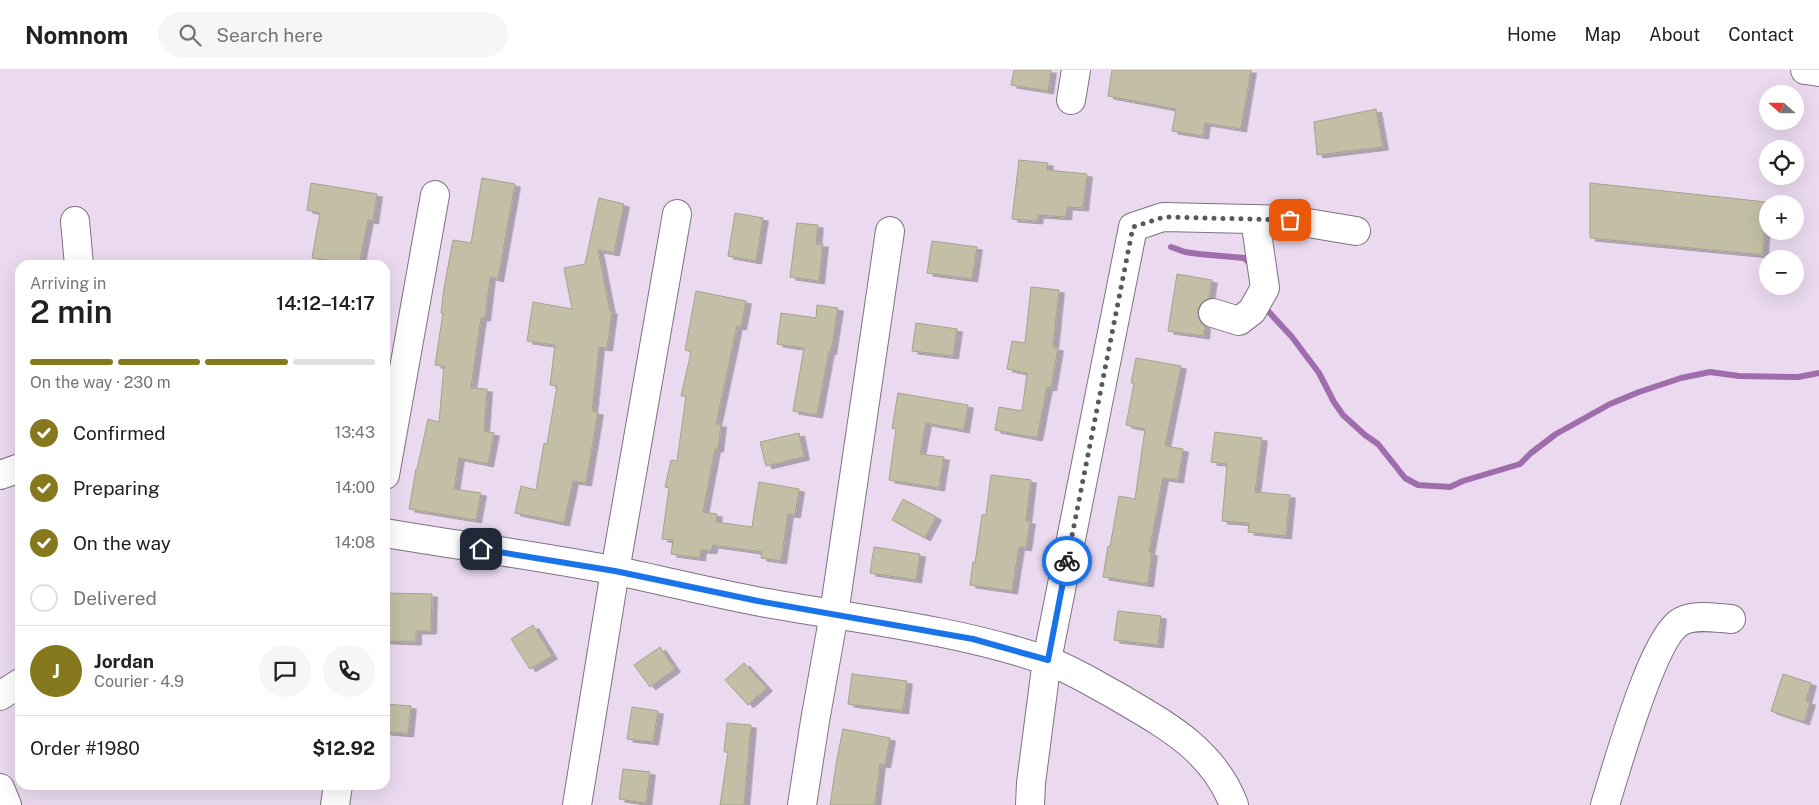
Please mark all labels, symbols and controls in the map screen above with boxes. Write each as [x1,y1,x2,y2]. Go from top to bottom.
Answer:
search box [158,12,508,57]
text: Nomnom [25,21,128,49]
icon: search [176,21,204,49]
text: Search here [216,24,323,46]
text: Home [1507,24,1557,45]
text: Map [1585,24,1621,45]
text: About [1649,24,1700,45]
text: Contact [1728,24,1794,45]
north arrow [1759,85,1804,130]
map controls [1759,85,1804,295]
button: locate [1759,140,1804,185]
button: + [1759,195,1804,240]
pin [1269,199,1311,241]
icon: bag [1276,206,1304,234]
button: − [1759,250,1804,295]
text: Arriving in [30,274,106,293]
text: 14:12–14:17 [276,292,375,314]
text: 2 min [30,293,113,330]
text: On the way · 230 m [30,373,171,392]
icon: check [30,419,58,447]
text: Confirmed [73,422,166,444]
text: 13:43 [335,423,375,442]
icon: check [30,474,58,502]
text: Preparing [73,477,160,499]
text: 14:00 [335,478,375,497]
pin [460,528,502,570]
icon: check [30,529,58,557]
text: On the way [73,532,171,554]
text: 14:08 [335,533,375,552]
icon: home [467,535,495,563]
courier [1042,536,1092,586]
icon: bike [1053,547,1081,575]
text: Delivered [73,587,157,609]
button: chat [259,645,311,697]
button: phone [323,645,375,697]
text: Jordan [94,650,154,672]
text: J [52,660,60,682]
text: Courier · 4.9 [94,672,184,691]
text: Order #1980 [30,737,140,759]
text: $12.92 [312,737,375,759]

